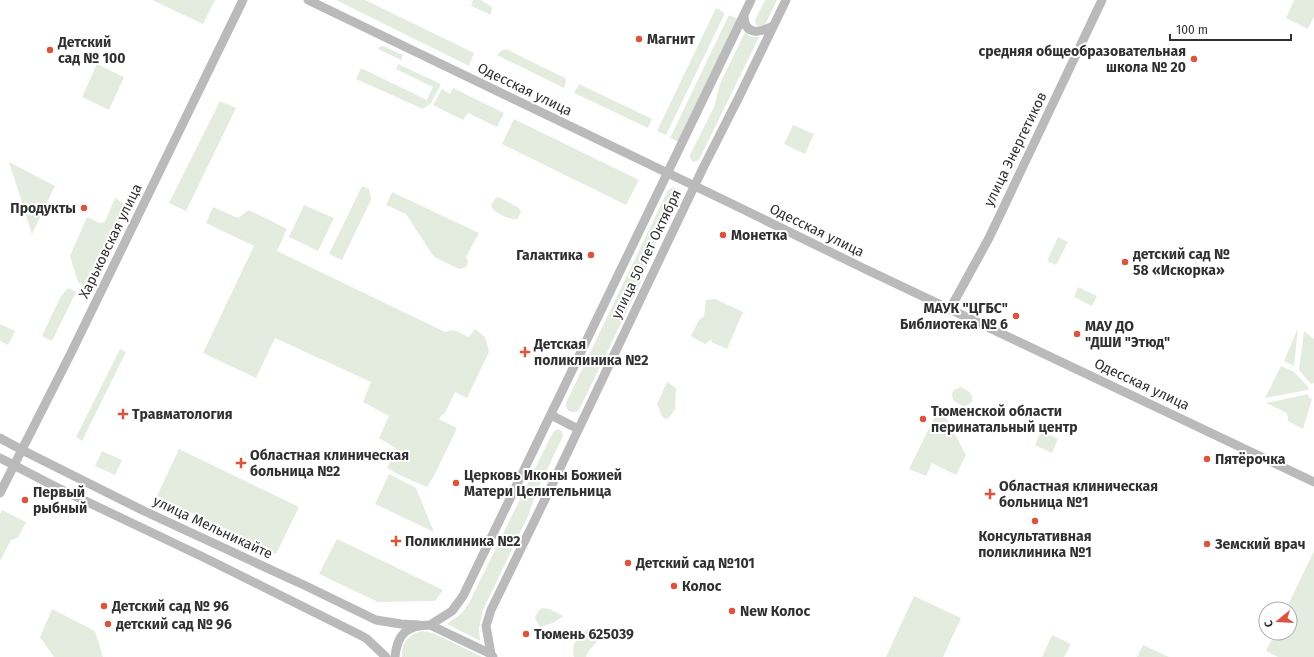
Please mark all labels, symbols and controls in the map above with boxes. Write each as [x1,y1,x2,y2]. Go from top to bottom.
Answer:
scale bar [1170,16,1291,42]
text: 100 m [1176,23,1208,37]
place label: Магнит [647,31,695,48]
place label: Детский сад № 100 [57,34,125,67]
marker: Магнит [634,34,644,44]
place label: средняя общеобразовательная школа № 20 [979,43,1186,76]
marker: Детский сад № 100 [45,45,55,55]
marker: средняя общеобразовательная школа № 20 [1189,54,1199,64]
street label: Одесская улица [475,59,575,120]
street label: улица Энергетиков [980,89,1051,209]
street label: Харьковская улица [75,181,146,301]
street label: улица 50 лет Октября [608,187,685,321]
place label: Продукты [10,200,76,217]
street label: Одесская улица [767,200,867,261]
marker: Продукты [79,203,89,213]
place label: Монетка [731,227,788,244]
marker: Монетка [718,230,728,240]
place label: детский сад № 58 «Искорка» [1133,246,1230,279]
place label: Галактика [516,247,583,264]
marker: Галактика [586,250,596,260]
marker: детский сад № 58 «Искорка» [1120,257,1130,267]
place label: МАУК "ЦГБС" Библиотека № 6 [900,300,1008,333]
marker: МАУК "ЦГБС" Библиотека № 6 [1011,311,1021,321]
place label: МАУ ДО "ДШИ "Этюд" [1085,318,1170,351]
marker: МАУ ДО "ДШИ "Этюд" [1072,329,1082,339]
place label: Детская поликлиника №2 [533,336,648,369]
marker: Детская поликлиника №2 [519,346,531,358]
street label: Одесская улица [1091,355,1192,414]
place label: Тюменской области перинатальный центр [931,403,1078,436]
place label: Травматология [132,406,233,423]
marker: Травматология [117,408,129,420]
marker: Тюменской области перинатальный центр [918,414,928,424]
place label: Областная клиническая больница №2 [250,447,409,480]
place label: Пятёрочка [1215,451,1286,468]
marker: Пятёрочка [1202,454,1212,464]
marker: Областная клиническая больница №2 [235,457,247,469]
place label: Церковь Иконы Божией Матери Целительница [464,467,622,500]
marker: Церковь Иконы Божией Матери Целительница [451,478,461,488]
place label: Областная клиническая больница №1 [999,478,1158,511]
place label: Первый рыбный [33,484,87,517]
marker: Областная клиническая больница №1 [984,488,996,500]
street label: улица Мельникайте [150,492,275,563]
marker: Первый рыбный [20,495,30,505]
marker: Консультативная поликлиника №1 [1030,516,1040,526]
place label: Консультативная поликлиника №1 [978,528,1092,561]
place label: Поликлиника №2 [405,533,521,550]
marker: Поликлиника №2 [390,535,402,547]
place label: Земский врач [1214,536,1305,553]
marker: Земский врач [1202,539,1212,549]
place label: Детский сад №101 [635,555,755,572]
marker: Детский сад №101 [623,558,633,568]
place label: Колос [682,578,722,595]
marker: Колос [669,581,679,591]
place label: Детский сад № 96 [111,598,229,615]
marker: Детский сад № 96 [99,601,109,611]
north arrow [1258,601,1298,641]
place label: New Колос [740,603,810,620]
marker: New Колос [727,606,737,616]
place label: детский сад № 96 [116,616,232,633]
text: С [1262,618,1276,629]
marker: детский сад № 96 [103,619,113,629]
place label: Тюмень 625039 [534,626,634,643]
marker: Тюмень 625039 [521,629,531,639]

